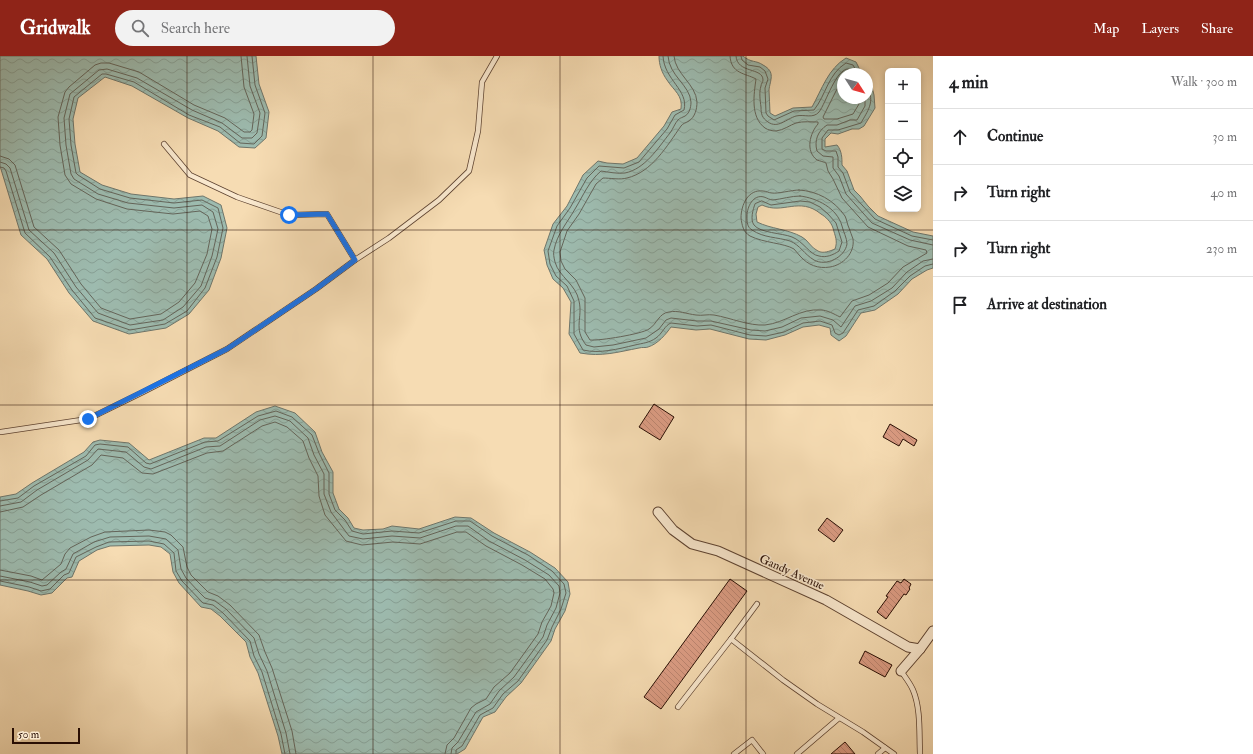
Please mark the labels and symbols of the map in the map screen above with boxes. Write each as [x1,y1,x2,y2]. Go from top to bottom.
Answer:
north arrow [837,68,873,104]
route start [280,206,298,224]
route end [79,410,97,428]
street label: Gandy Avenue [757,551,827,593]
scale bar [12,726,80,745]

